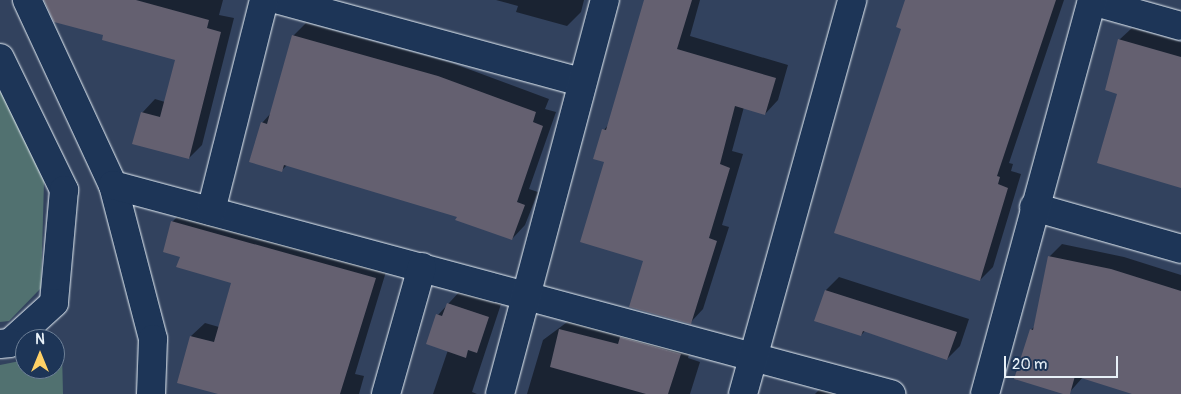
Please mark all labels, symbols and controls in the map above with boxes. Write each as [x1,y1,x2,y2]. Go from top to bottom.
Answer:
north arrow [15,329,65,379]
text: N [35,331,45,348]
scale bar [1006,346,1120,378]
text: 20 m [1012,355,1047,374]

